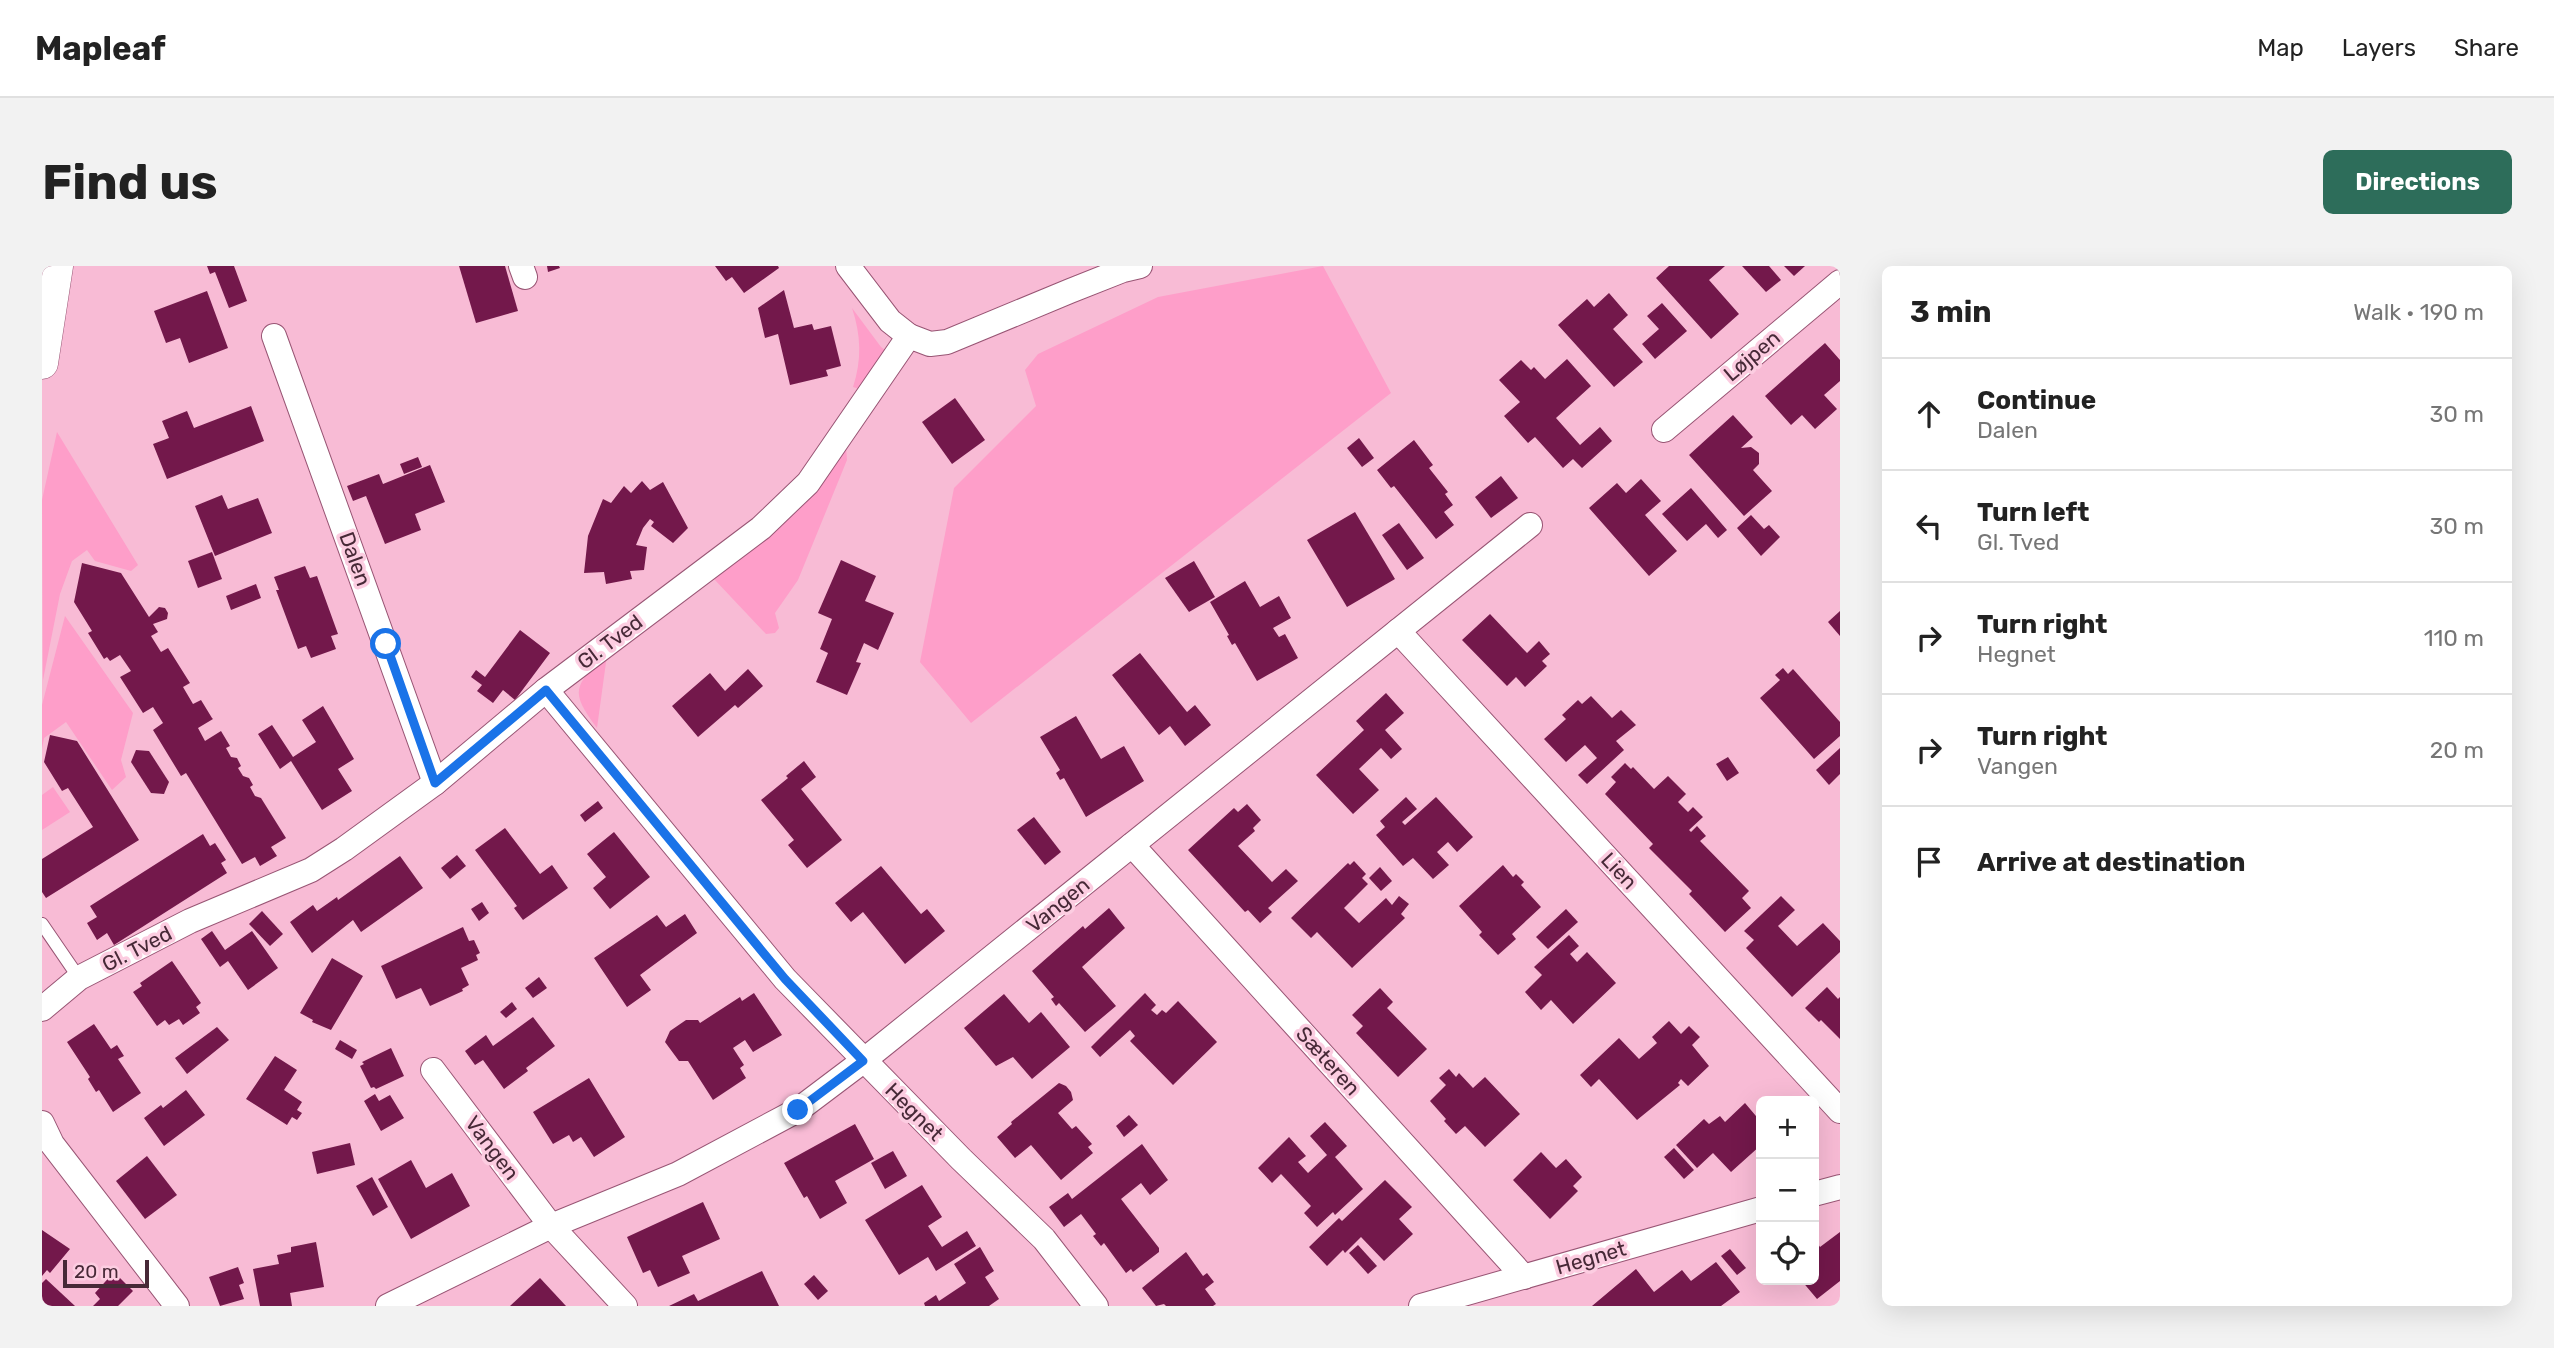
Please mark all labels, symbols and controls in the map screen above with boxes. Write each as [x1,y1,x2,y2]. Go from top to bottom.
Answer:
text: Mapleaf [35,29,166,68]
text: Map [2257,34,2304,62]
text: Layers [2342,34,2416,62]
text: Share [2454,34,2519,62]
button: Directions [2323,150,2512,214]
text: Find us [42,153,218,211]
text: 3 min [1910,294,1992,330]
text: Walk · 190 m [2353,298,2484,326]
street label: Løjpen [1718,325,1785,386]
text: Continue [1977,385,2096,416]
icon: ahead [1910,395,1948,433]
text: 30 m [2429,400,2484,428]
text: Dalen [1977,416,2038,444]
text: Turn left [1977,497,2089,528]
icon: left [1910,507,1948,545]
text: 30 m [2429,512,2484,540]
street label: Dalen [334,528,377,589]
text: Gl. Tved [1977,528,2059,556]
street label: Gl. Tved [572,609,647,674]
text: Turn right [1977,609,2107,640]
icon: right [1910,619,1948,657]
text: 110 m [2424,624,2484,652]
route start [370,628,401,659]
text: Hegnet [1977,640,2056,668]
text: Turn right [1977,721,2107,752]
icon: right [1910,731,1948,769]
text: 20 m [2430,736,2484,764]
text: Vangen [1977,752,2058,780]
icon: arrive [1910,843,1948,881]
street label: Lien [1596,847,1643,894]
text: Arrive at destination [1977,847,2245,878]
street label: Vangen [1021,872,1094,938]
street label: Gl. Tved [98,920,176,977]
street label: Sæteren [1291,1021,1366,1100]
street label: Hegnet [880,1077,949,1146]
route end [782,1094,813,1125]
map controls [1756,1096,1819,1285]
button: + [1756,1096,1819,1159]
street label: Vangen [460,1111,525,1185]
button: − [1756,1159,1819,1222]
button: locate [1756,1222,1819,1285]
street label: Hegnet [1553,1236,1629,1279]
scale bar [63,1257,149,1289]
text: 20 m [74,1260,119,1283]

